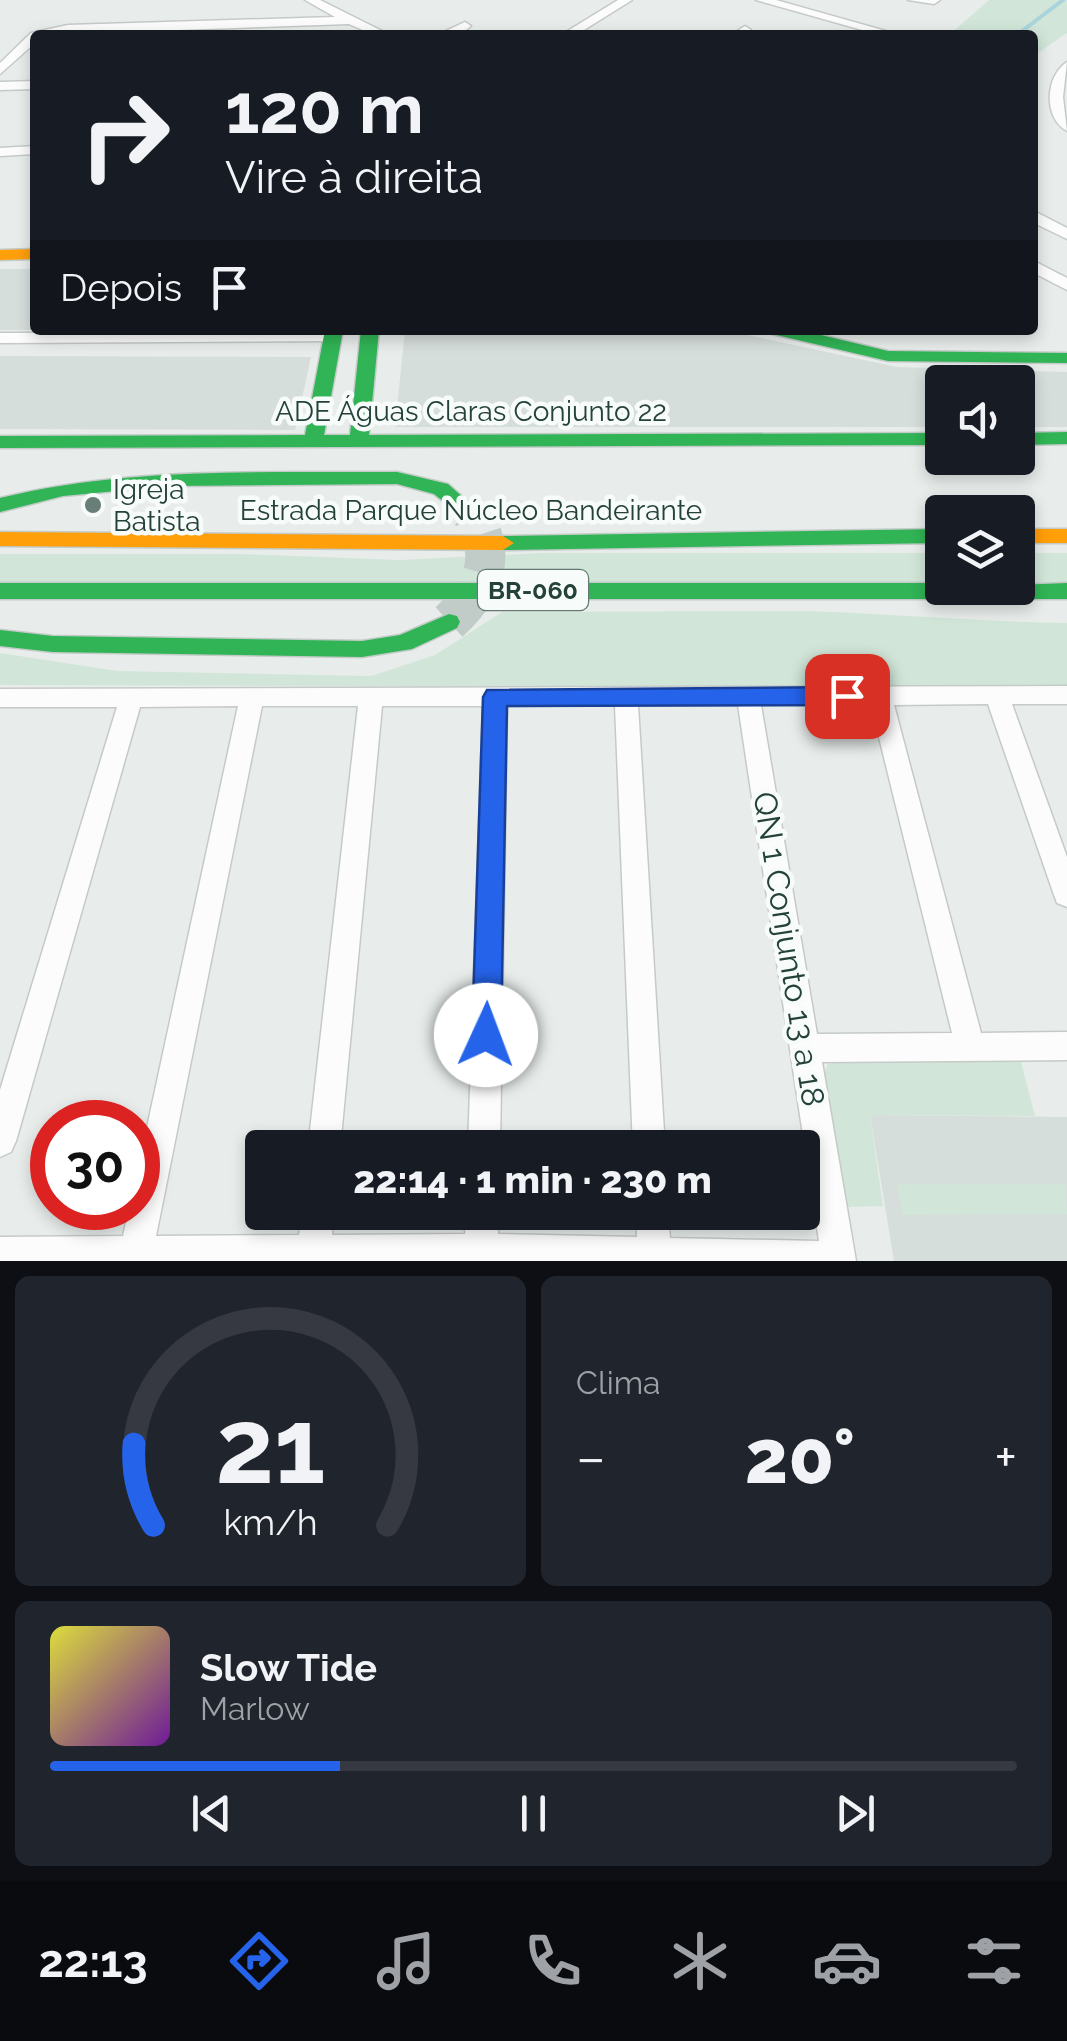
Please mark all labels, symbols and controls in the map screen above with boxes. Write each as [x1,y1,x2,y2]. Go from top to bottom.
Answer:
text: 120 m [225,67,424,149]
icon: right [60,70,190,200]
text: Vire à direita [225,151,483,204]
icon: arrive [202,260,257,315]
text: Depois [60,265,182,310]
map controls [925,365,1035,605]
button: sound [925,365,1035,475]
street label: ADE Águas Claras Conjunto 22 [275,395,667,428]
place label: Igreja Batista [113,473,200,538]
marker: Igreja Batista [82,494,104,516]
street label: Estrada Parque Núcleo Bandeirante [240,494,702,527]
button: layers [925,495,1035,605]
road number: BR-060 [478,570,588,610]
pin [805,654,890,739]
icon: arrive [820,669,875,724]
street label: QN 1 Conjunto 13 a 18 [746,789,833,1109]
position arrow [434,983,538,1087]
speed limit sign: 30 [30,1100,160,1230]
text: 22:14 · 1 min · 230 m [353,1157,712,1202]
text: Clima [576,1364,660,1401]
text: 21 [215,1385,326,1507]
text: 20° [745,1412,855,1501]
text: − [576,1425,606,1490]
text: + [994,1425,1017,1490]
text: km/h [223,1501,318,1543]
text: Slow Tide [200,1645,377,1690]
text: Marlow [200,1690,310,1727]
icon: previous [184,1786,239,1841]
icon: pause [506,1786,561,1841]
icon: next [828,1786,883,1841]
icon: directions [224,1926,294,1996]
icon: music [371,1926,441,1996]
icon: phone [518,1926,588,1996]
icon: climate [665,1926,735,1996]
icon: car [812,1926,882,1996]
icon: filters [959,1926,1029,1996]
text: 22:13 [38,1935,148,1988]

